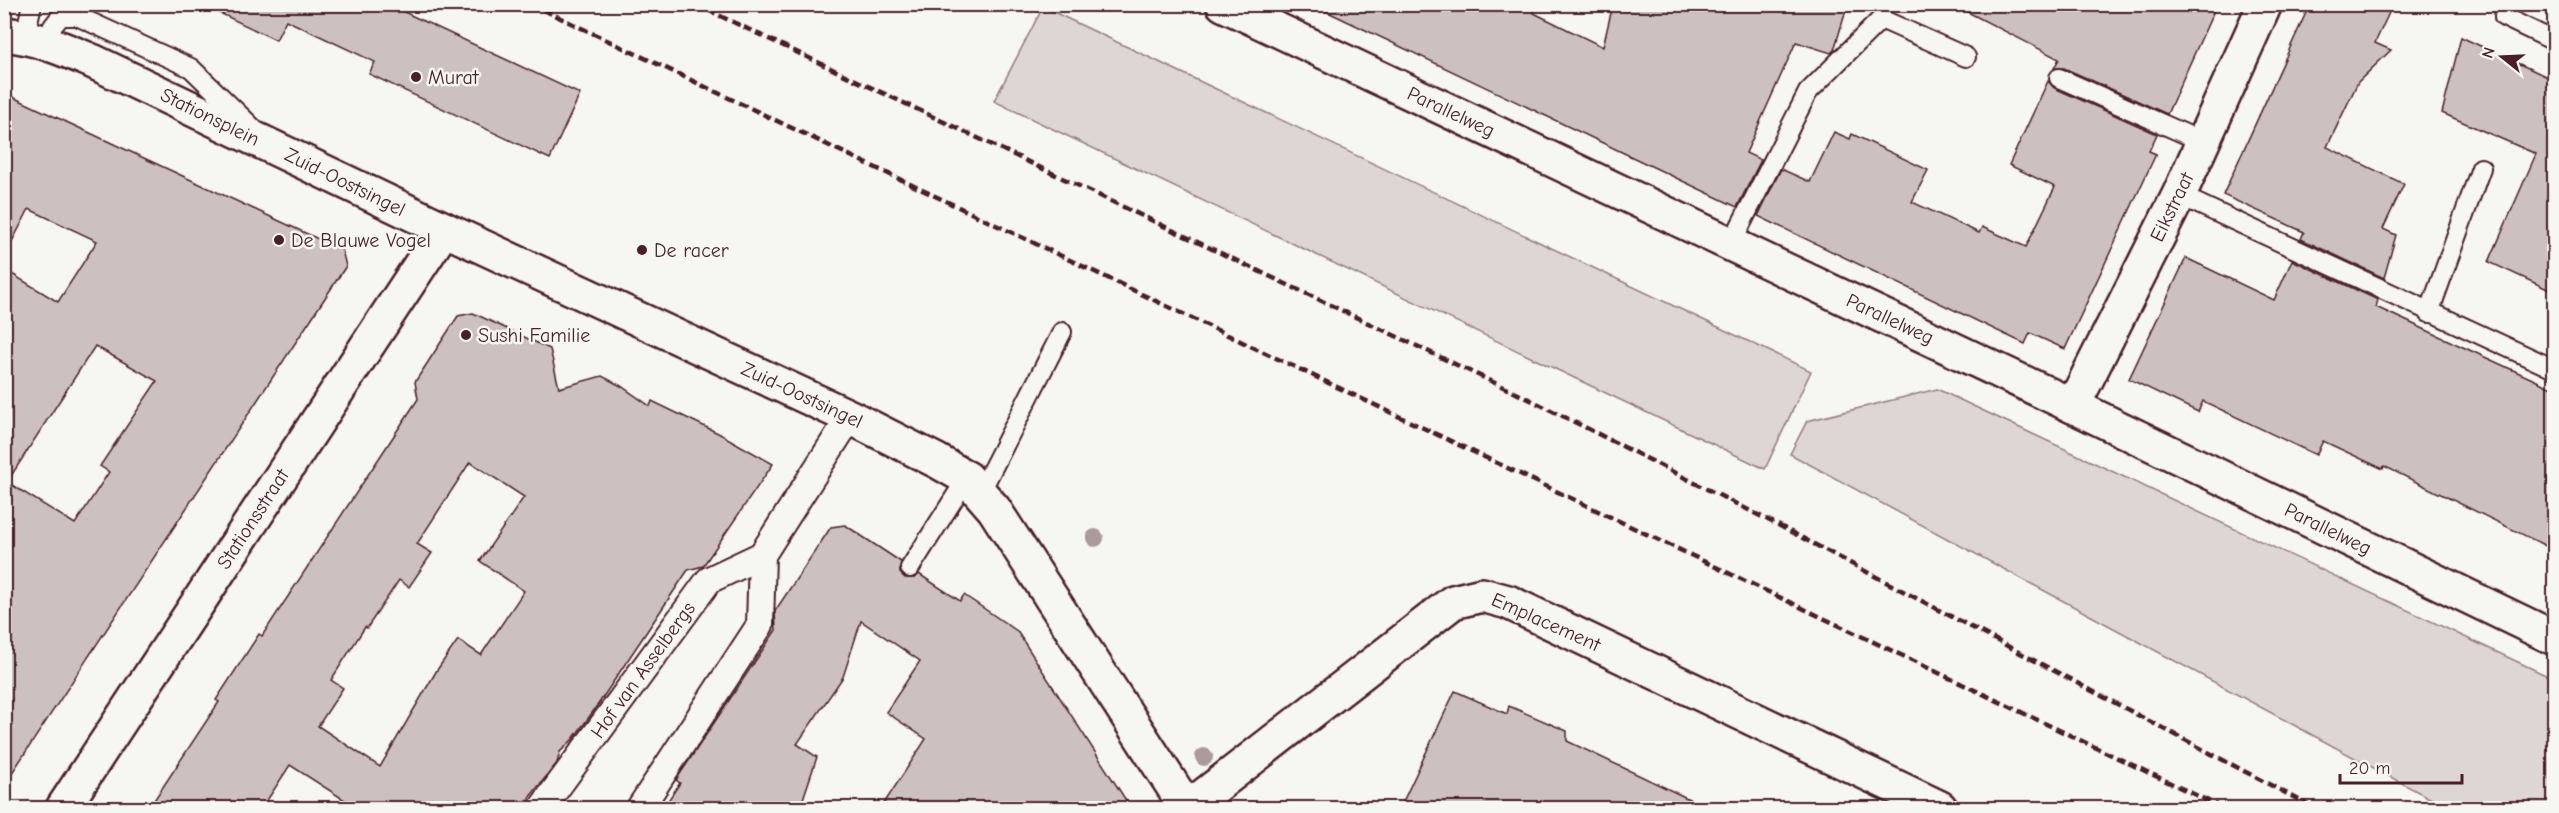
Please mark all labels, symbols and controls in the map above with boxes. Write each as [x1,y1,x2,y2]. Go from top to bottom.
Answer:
north arrow [2472,27,2532,87]
text: N [2479,45,2499,60]
place label: Murat [428,66,480,89]
marker: Murat [409,70,423,84]
street label: Parallelweg [1404,82,1498,142]
street label: Stationsplein [157,83,263,151]
street label: Zuid-Oostsingel [281,143,409,221]
street label: Eikstraat [2145,167,2199,245]
place label: De Blauwe Vogel [291,229,431,252]
marker: De Blauwe Vogel [272,233,286,247]
place label: De racer [654,239,729,262]
marker: De racer [635,243,649,257]
street label: Parallelweg [1843,289,1937,349]
place label: Sushi Familie [478,324,590,347]
marker: Sushi Familie [459,328,473,342]
street label: Zuid-Oostsingel [738,357,866,433]
street label: Stationsstraat [212,464,295,573]
street label: Parallelweg [2281,498,2375,560]
street label: Emplacement [1488,588,1605,657]
street label: Hof van Asselbergs [586,597,700,743]
scale bar [2340,747,2462,785]
text: 20 m [2349,758,2390,779]

